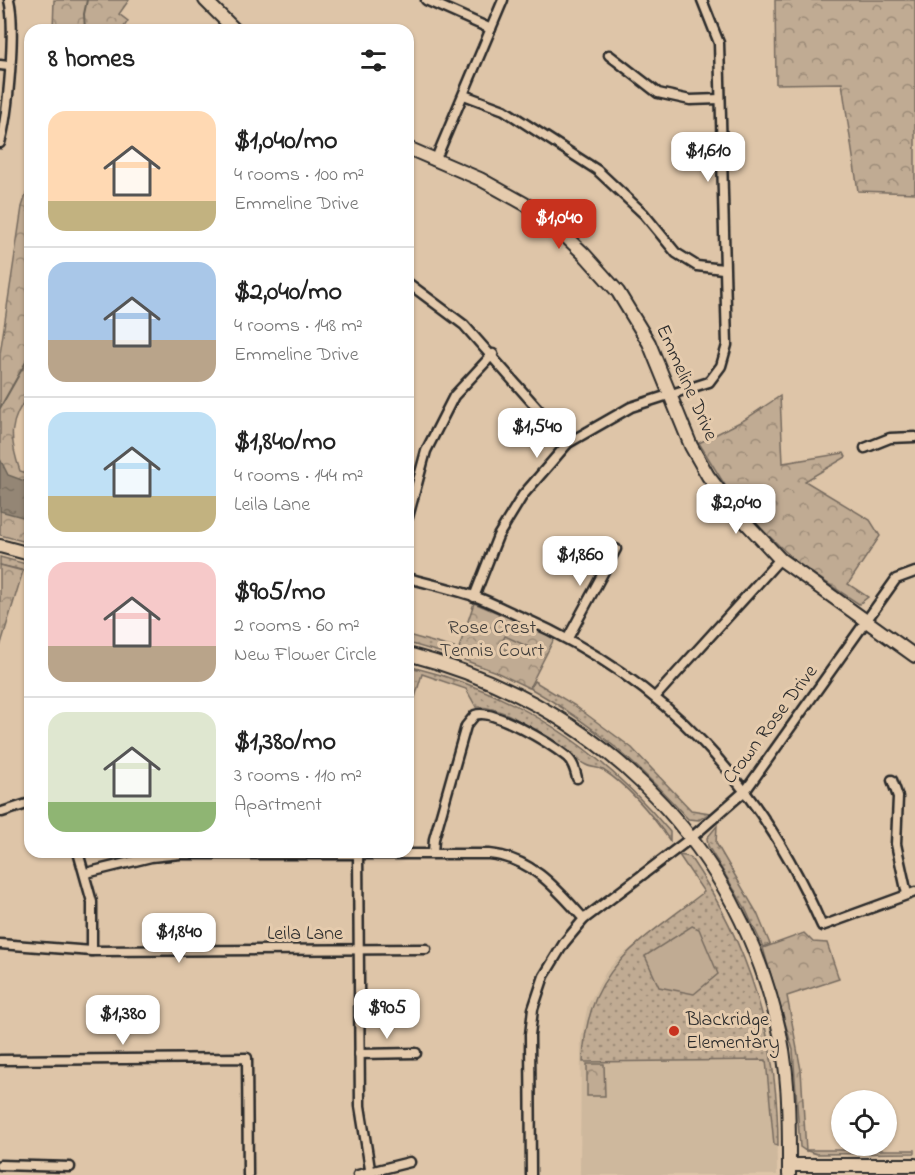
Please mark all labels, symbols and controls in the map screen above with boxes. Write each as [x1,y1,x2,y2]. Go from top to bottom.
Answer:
text: 8 homes [48,41,135,79]
icon: filters [357,44,390,77]
text: $1,040/mo [234,123,337,161]
pin: $1,610 [659,132,757,183]
icon: home [96,135,168,207]
text: $1,610 [685,137,731,166]
text: 4 rooms · 100 m² [234,161,364,190]
text: Emmeline Drive [234,190,359,219]
pin: $1,040 [510,199,608,250]
text: $1,040 [535,204,583,233]
text: $2,040/mo [234,274,342,312]
icon: home [96,286,168,358]
text: 4 rooms · 148 m² [234,312,363,341]
street label: Emmeline Drive [647,320,725,446]
text: Emmeline Drive [234,341,359,370]
pin: $1,540 [488,408,586,459]
text: $1,540 [512,413,562,442]
text: $1,840/mo [234,424,336,462]
icon: home [96,436,168,508]
text: 4 rooms · 144 m² [234,462,364,491]
pin: $2,040 [687,484,785,535]
text: $2,040 [711,489,762,518]
text: Leila Lane [234,491,310,520]
pin: $1,860 [531,536,629,587]
text: $1,860 [557,541,603,570]
text: $905/mo [234,574,325,612]
icon: home [96,586,168,658]
text: 2 rooms · 60 m² [234,612,360,641]
park label: Rose Crest Tennis Court [440,614,545,666]
text: New Flower Circle [234,641,377,670]
street label: Crown Rose Drive [716,659,826,791]
text: $1,380/mo [234,724,336,762]
icon: home [96,736,168,808]
text: 3 rooms · 110 m² [234,762,362,791]
text: Apartment [234,791,322,820]
pin: $1,840 [130,913,228,964]
text: $1,840 [156,918,202,947]
street label: Leila Lane [267,920,343,949]
pin: $905 [351,989,423,1040]
text: $905 [368,994,406,1023]
pin: $1,380 [74,995,172,1046]
text: $1,380 [100,1000,146,1029]
place label: Blackridge Elementary [685,1006,780,1058]
marker: Blackridge Elementary [667,1024,681,1038]
map controls [831,1090,897,1156]
button: locate [831,1090,897,1156]

